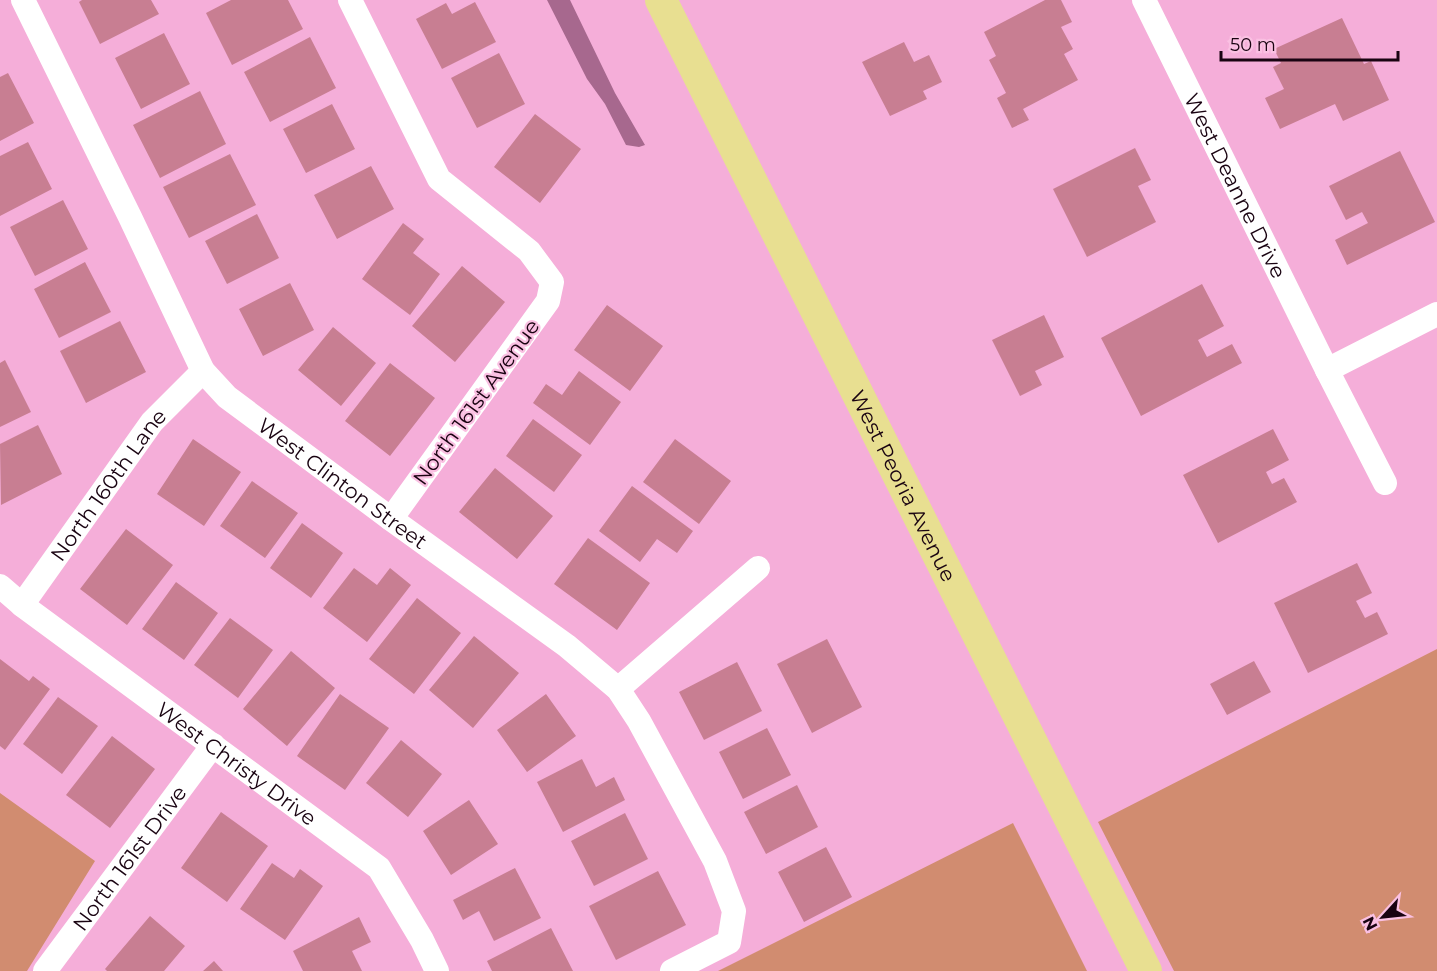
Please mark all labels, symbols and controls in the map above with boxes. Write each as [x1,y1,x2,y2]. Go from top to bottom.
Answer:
scale bar [1221,24,1398,62]
text: 50 m [1230,34,1276,56]
street label: West Deanne Drive [1180,89,1292,282]
street label: North 161st Avenue [407,314,545,490]
street label: West Peoria Avenue [845,386,962,586]
street label: North 160th Lane [45,403,171,566]
street label: West Clinton Street [253,412,432,554]
street label: West Christy Drive [152,696,322,830]
street label: North 161st Drive [67,780,191,935]
north arrow [1353,887,1413,947]
text: N [1359,914,1381,934]

